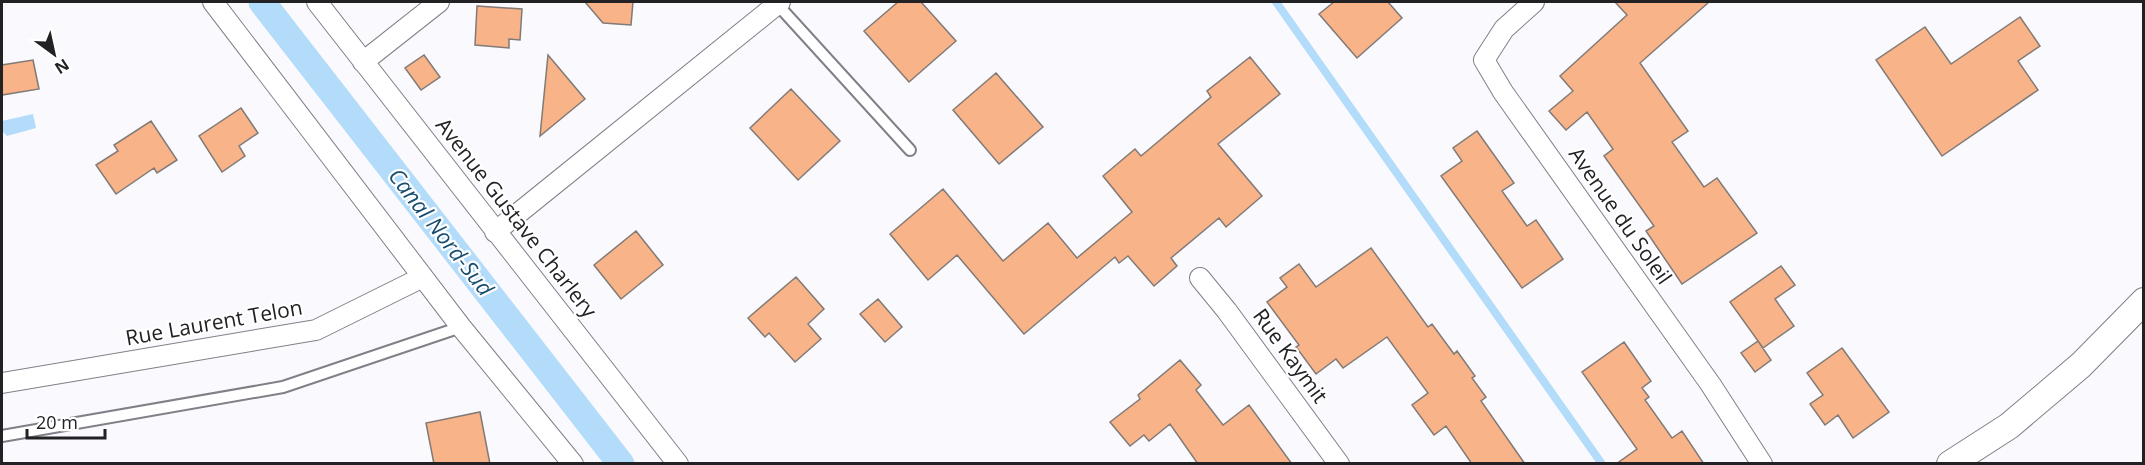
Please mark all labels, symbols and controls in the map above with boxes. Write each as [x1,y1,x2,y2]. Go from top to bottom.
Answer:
north arrow [24,24,84,84]
text: N [51,54,74,79]
street label: Avenue Gustave Charlery [430,112,604,323]
street label: Avenue du Soleil [1563,141,1679,290]
water label: Canal Nord-Sud [382,161,502,302]
street label: Rue Laurent Telon [123,293,304,351]
street label: Rue Kaymit [1247,303,1335,408]
scale bar [27,402,105,440]
text: 20 m [36,410,78,434]

